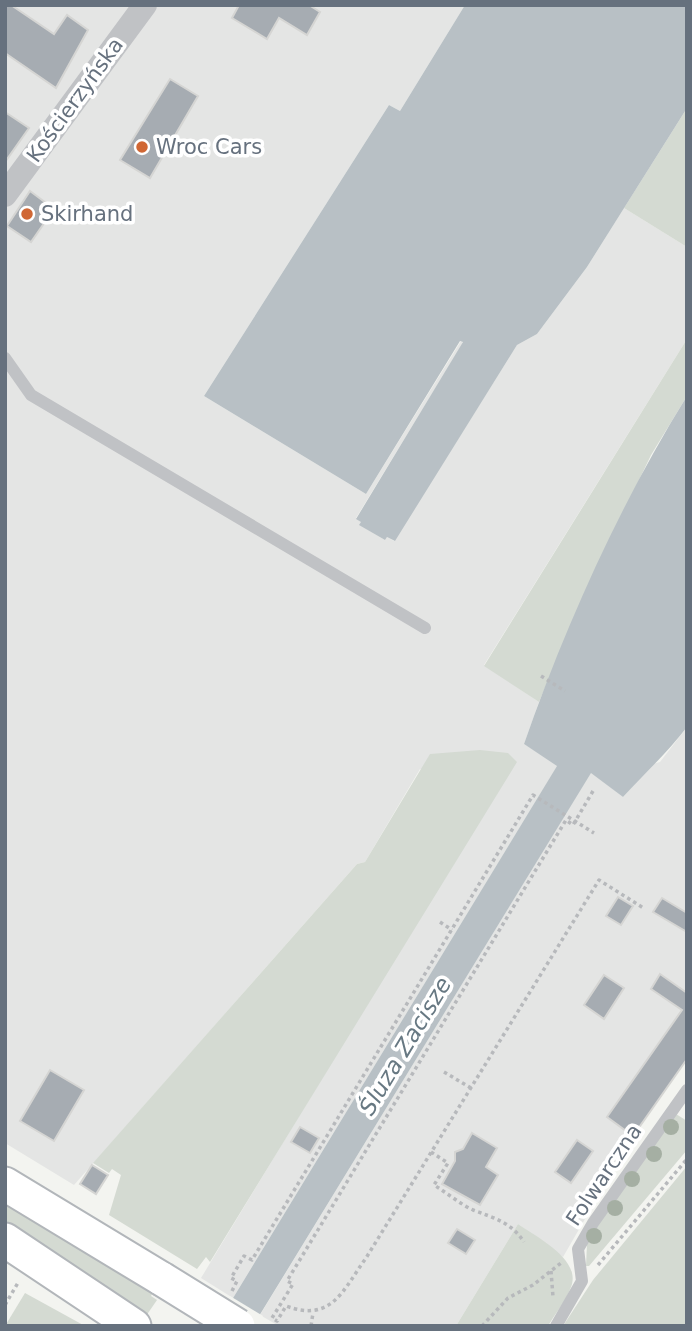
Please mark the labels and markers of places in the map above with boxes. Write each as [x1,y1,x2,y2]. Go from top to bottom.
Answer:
place label: Wroc Cars [156,135,262,159]
marker: Wroc Cars [134,139,150,155]
place label: Skirhand [41,202,133,226]
marker: Skirhand [19,206,35,222]

